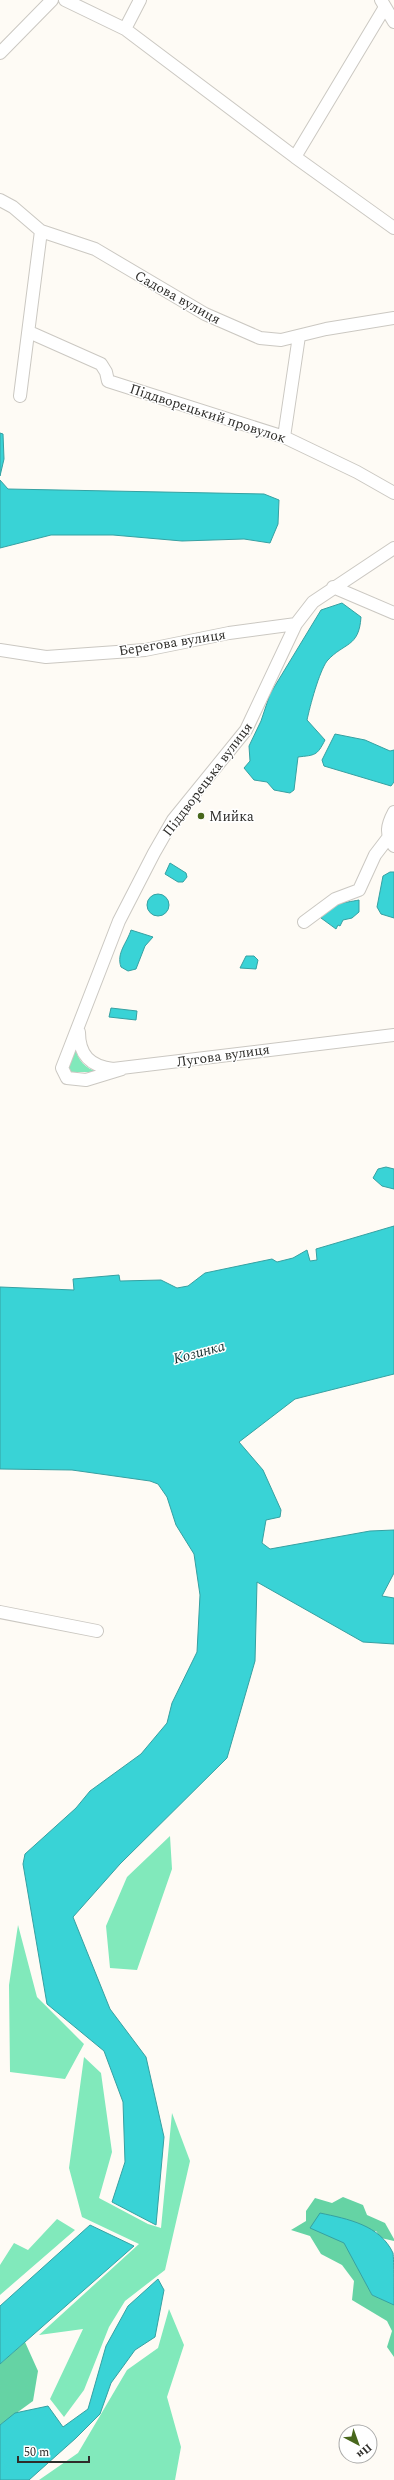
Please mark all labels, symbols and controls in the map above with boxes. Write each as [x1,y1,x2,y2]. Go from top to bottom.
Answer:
street label: Садова вулиця [131,265,225,330]
street label: Піддворецький провулок [127,378,289,449]
street label: Берегова вулиця [117,624,227,661]
street label: Піддворецька вулиця [157,718,257,841]
place label: Мийка [209,806,254,827]
marker: Мийка [196,811,206,821]
street label: Лугова вулиця [175,1039,271,1072]
water label: Козинка [171,1334,228,1370]
north arrow [338,2424,378,2464]
scale bar [18,2438,89,2464]
text: Пн [353,2440,376,2463]
text: 50 m [24,2443,49,2462]

